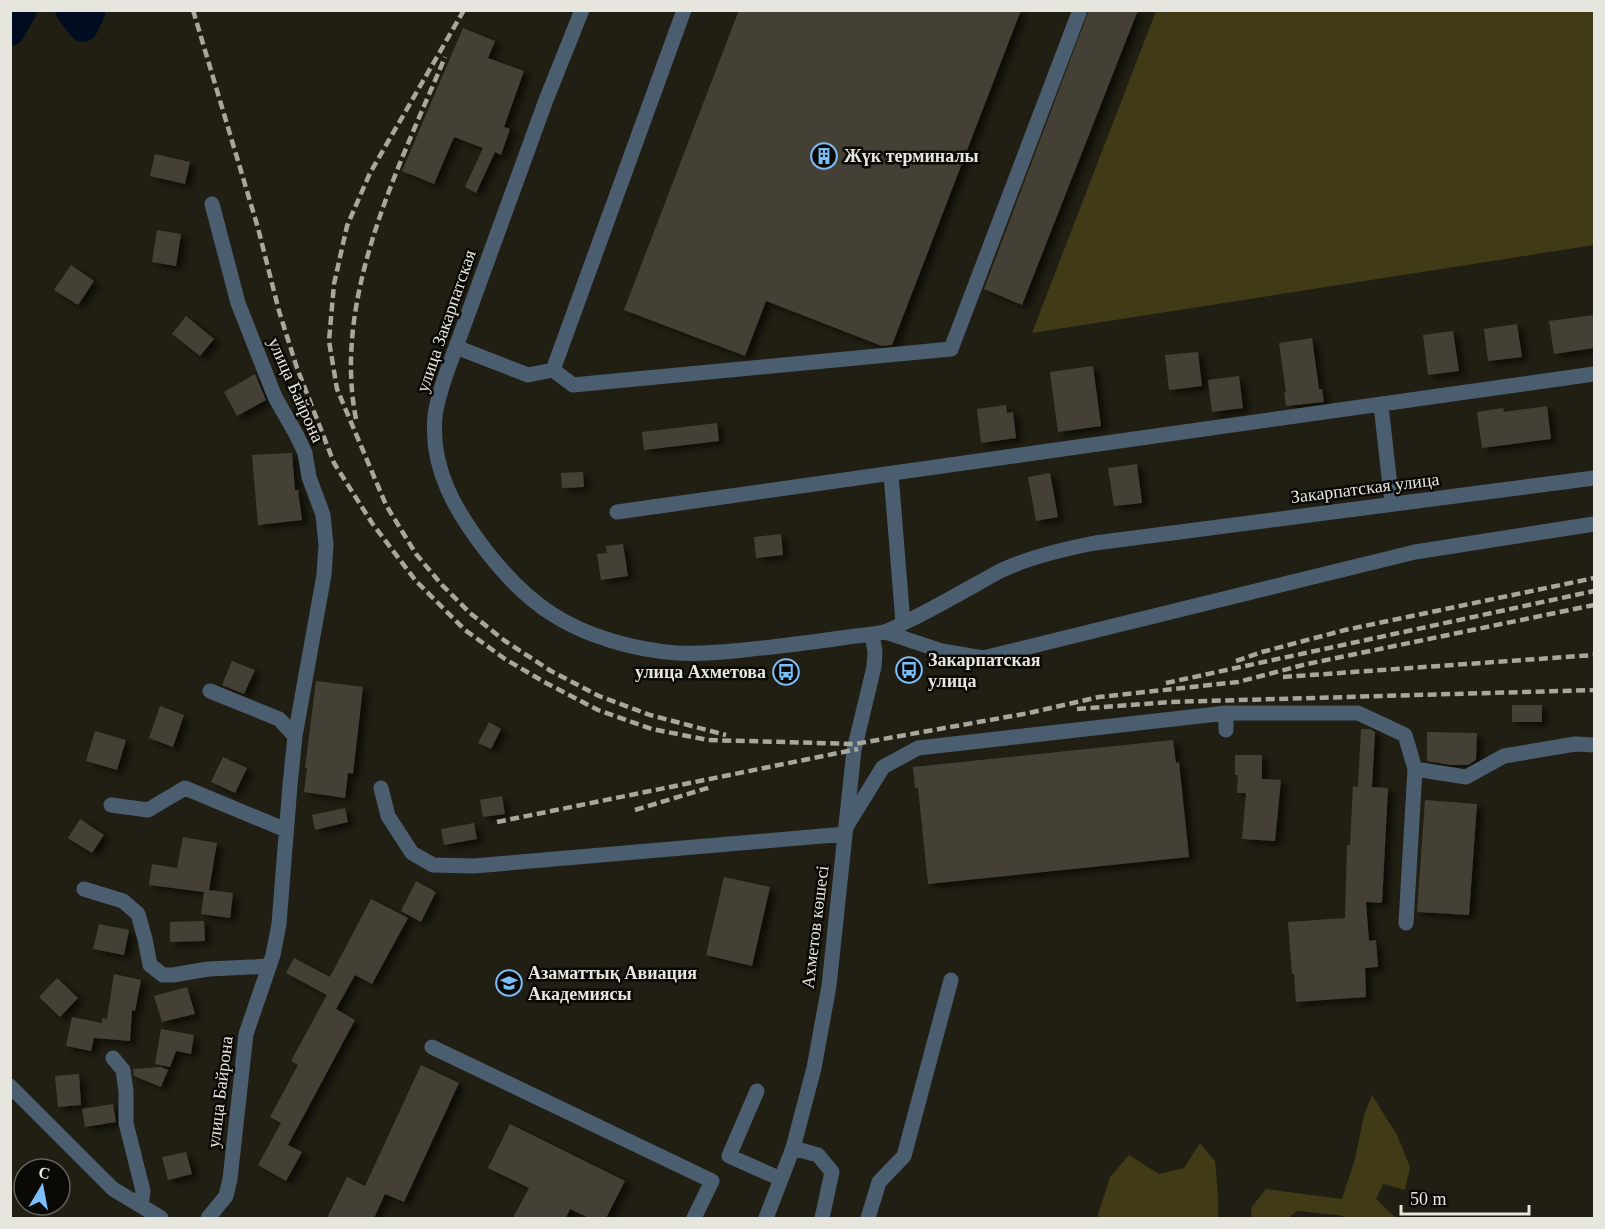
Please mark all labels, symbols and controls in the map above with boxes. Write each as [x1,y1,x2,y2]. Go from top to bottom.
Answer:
building icon: Жүк терминалы [809,141,839,171]
place label: Жүк терминалы [844,146,979,166]
street label: улица Закарпатская [412,247,480,395]
street label: улица Байрона [264,335,328,445]
street label: Закарпатская улица [1290,469,1440,507]
place label: Закарпатская улица [928,650,1041,691]
bus stop icon: Закарпатская улица [894,655,924,685]
bus stop icon: улица Ахметова [771,657,801,687]
place label: улица Ахметова [635,662,766,682]
street label: Ахметов көшесі [798,864,832,990]
place label: Азаматтық Авиация Академиясы [528,963,697,1004]
school or university icon: Азаматтық Авиация Академиясы [494,968,524,998]
street label: улица Байрона [203,1035,237,1149]
north arrow [12,1157,72,1217]
text: С [37,1163,52,1182]
scale bar [1401,1178,1528,1216]
text: 50 m [1410,1189,1447,1209]

